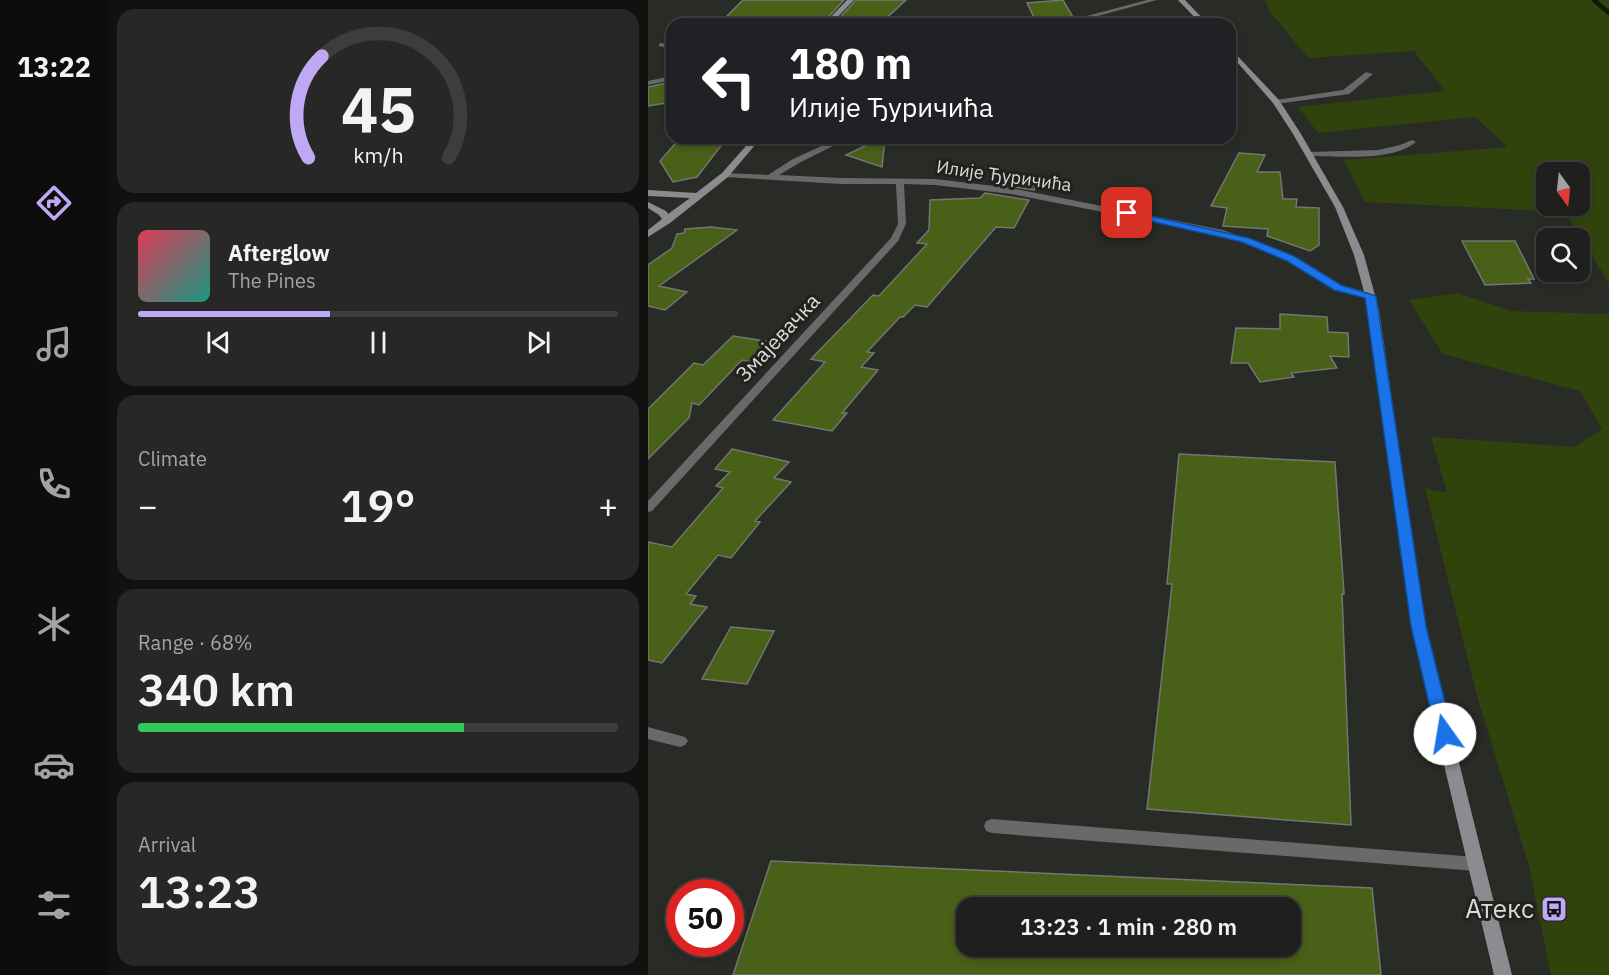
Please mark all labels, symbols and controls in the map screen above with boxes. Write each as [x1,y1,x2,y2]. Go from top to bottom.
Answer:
text: 180 m [789,36,912,91]
icon: left [690,42,768,120]
text: 13:22 [17,49,91,84]
text: 45 [341,68,415,149]
text: Илије Ђуричића [789,89,993,124]
text: km/h [353,141,403,169]
street label: Илије Ђуричића [935,155,1073,196]
north arrow [1536,162,1590,216]
map controls [1536,162,1590,282]
icon: directions [33,182,75,224]
pin [1101,187,1152,238]
icon: arrive [1110,196,1143,229]
button: search [1536,228,1590,282]
text: Afterglow [228,238,330,267]
text: The Pines [228,267,316,294]
street label: Змајевачка [729,287,826,388]
icon: music [33,323,75,365]
icon: previous [202,326,235,359]
icon: pause [362,326,395,359]
icon: next [522,326,555,359]
text: Climate [138,445,207,472]
icon: phone [33,463,75,505]
text: 19° [340,476,416,534]
text: − [138,484,158,527]
text: + [598,484,618,527]
icon: climate [33,603,75,645]
text: Range · 68% [138,629,253,656]
text: 340 km [138,660,295,718]
position arrow [1413,702,1477,766]
icon: car [33,744,75,786]
text: Arrival [138,831,196,858]
text: 13:23 [138,862,260,920]
speed limit sign: 50 [666,879,744,957]
icon: filters [33,884,75,926]
place label: Атекс [1465,891,1534,925]
bus stop icon: Атекс [1539,894,1569,924]
text: 13:23 · 1 min · 280 m [1020,912,1237,941]

